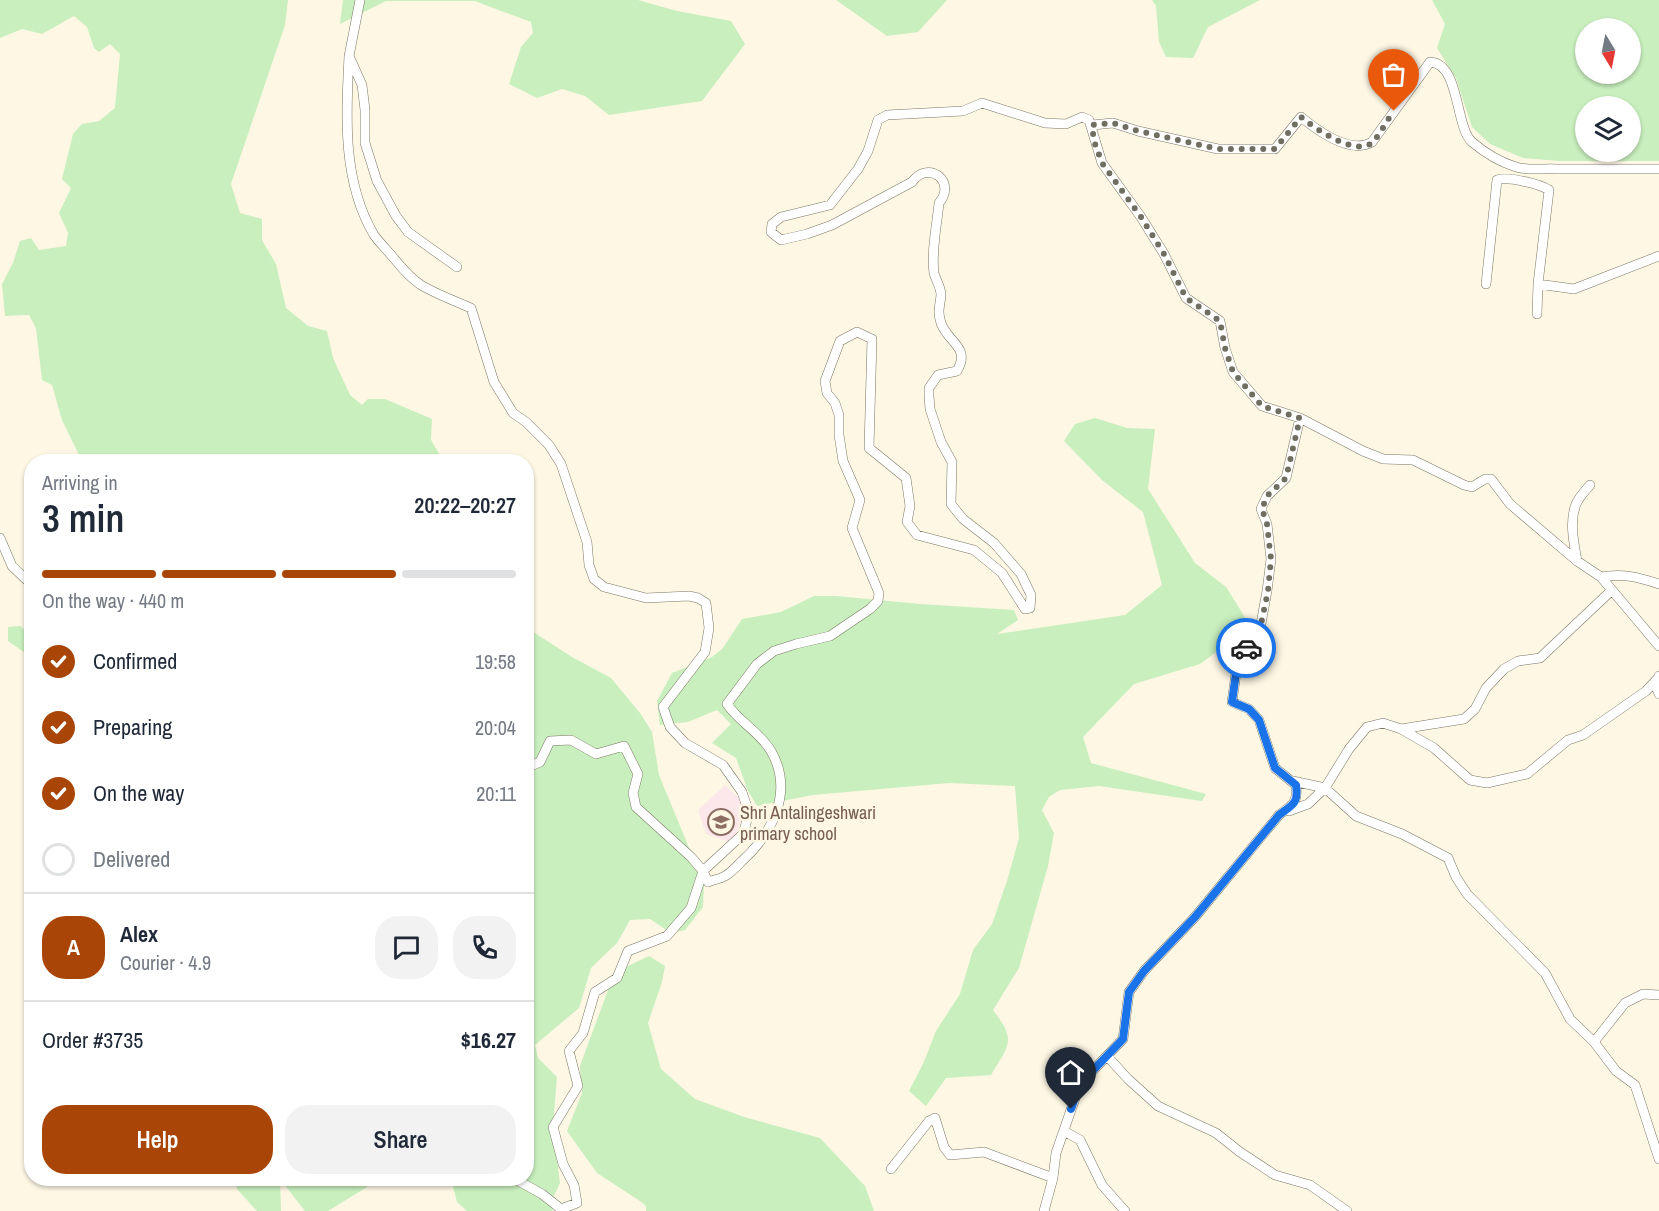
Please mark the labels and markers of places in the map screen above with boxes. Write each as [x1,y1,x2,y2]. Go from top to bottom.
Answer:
pin [1368,49,1419,111]
place label: Shri Antalingeshwari primary school [740,800,876,846]
school or university icon: Shri Antalingeshwari primary school [706,807,736,837]
pin [1045,1047,1096,1109]

